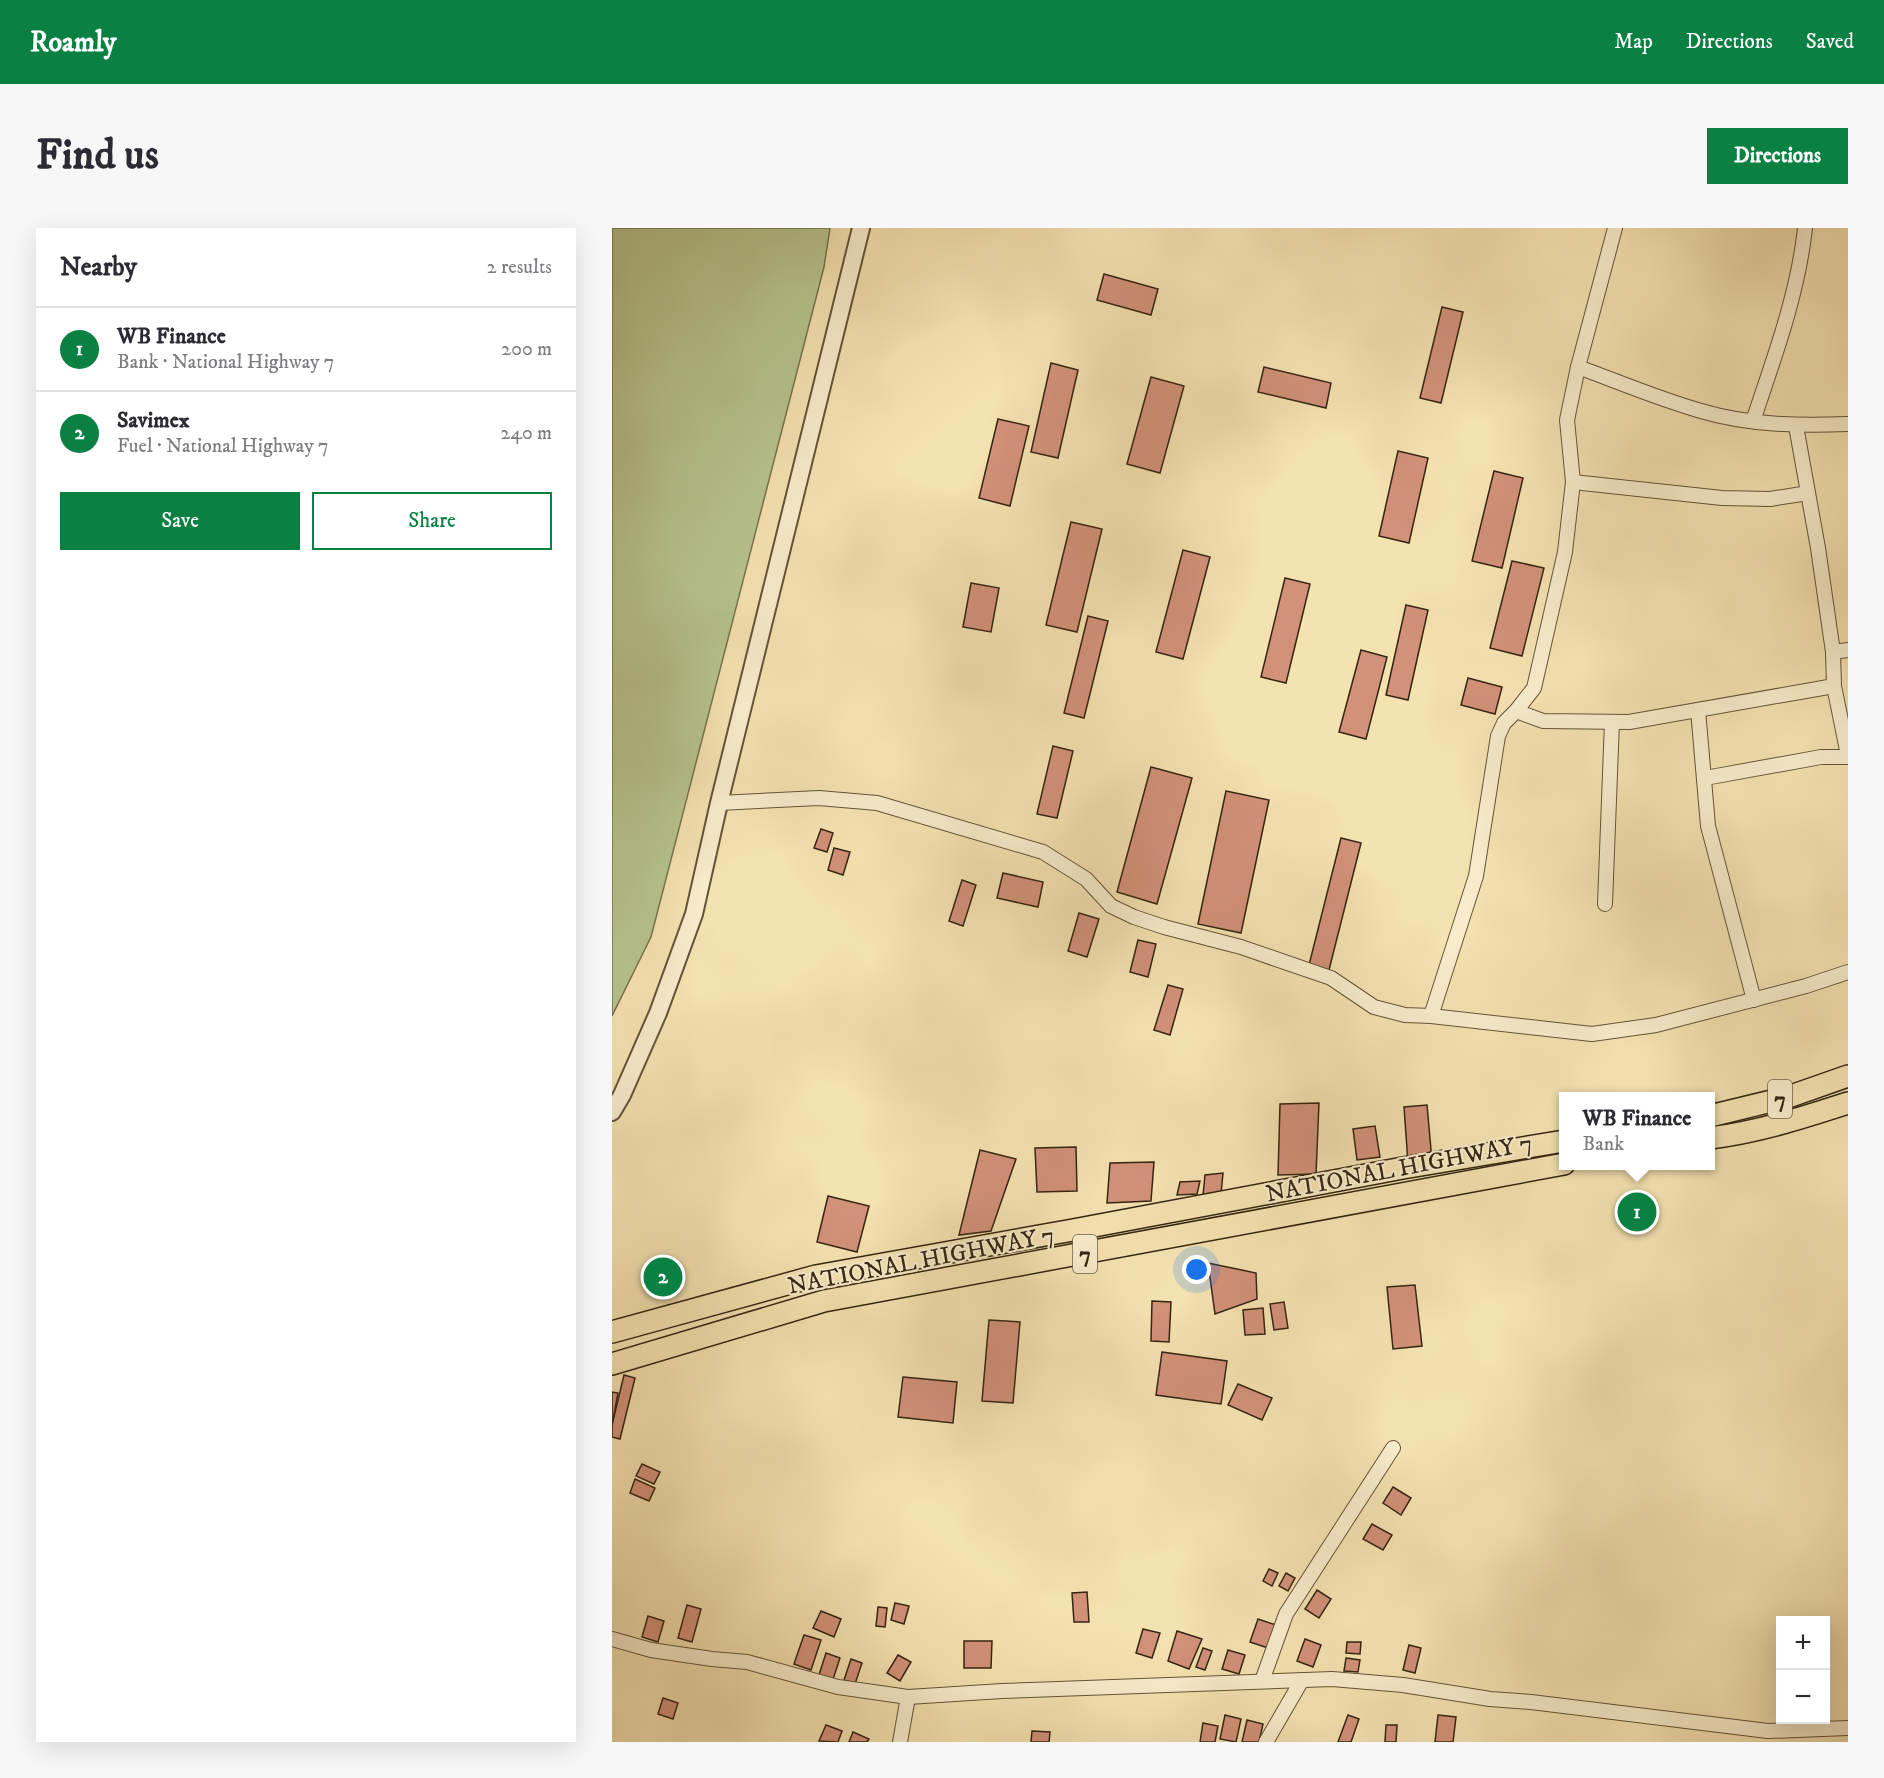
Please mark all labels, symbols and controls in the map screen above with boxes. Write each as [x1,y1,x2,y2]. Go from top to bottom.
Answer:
text: Roamly [30,25,116,60]
text: Map [1614,29,1653,55]
text: Directions [1686,29,1773,55]
text: Saved [1806,29,1854,55]
button: Directions [1707,128,1848,184]
text: Find us [36,130,159,182]
text: Nearby [60,251,137,284]
text: 2 results [487,255,552,280]
text: WB Finance [117,323,226,350]
text: 1 [76,337,83,362]
text: 200 m [501,337,552,362]
text: Bank · National Highway 7 [117,350,334,375]
text: Savimex [117,407,190,434]
text: 2 [75,421,84,446]
text: 240 m [501,421,552,446]
text: Fuel · National Highway 7 [117,434,329,459]
button: Save [60,492,300,550]
button: Share [312,492,552,550]
road number: 7 [1768,1080,1792,1118]
popup [1559,1092,1715,1170]
text: WB Finance [1583,1105,1691,1132]
street label: NATIONAL HIGHWAY 7 [1263,1128,1535,1210]
text: Bank [1583,1132,1624,1157]
pin: 1 [1618,1190,1656,1234]
street label: NATIONAL HIGHWAY 7 [785,1220,1057,1302]
road number: 7 [1073,1235,1097,1273]
pin: 2 [644,1254,682,1300]
your location [1182,1255,1211,1284]
map controls [1776,1616,1830,1724]
button: + [1776,1616,1830,1670]
button: − [1776,1670,1830,1724]

